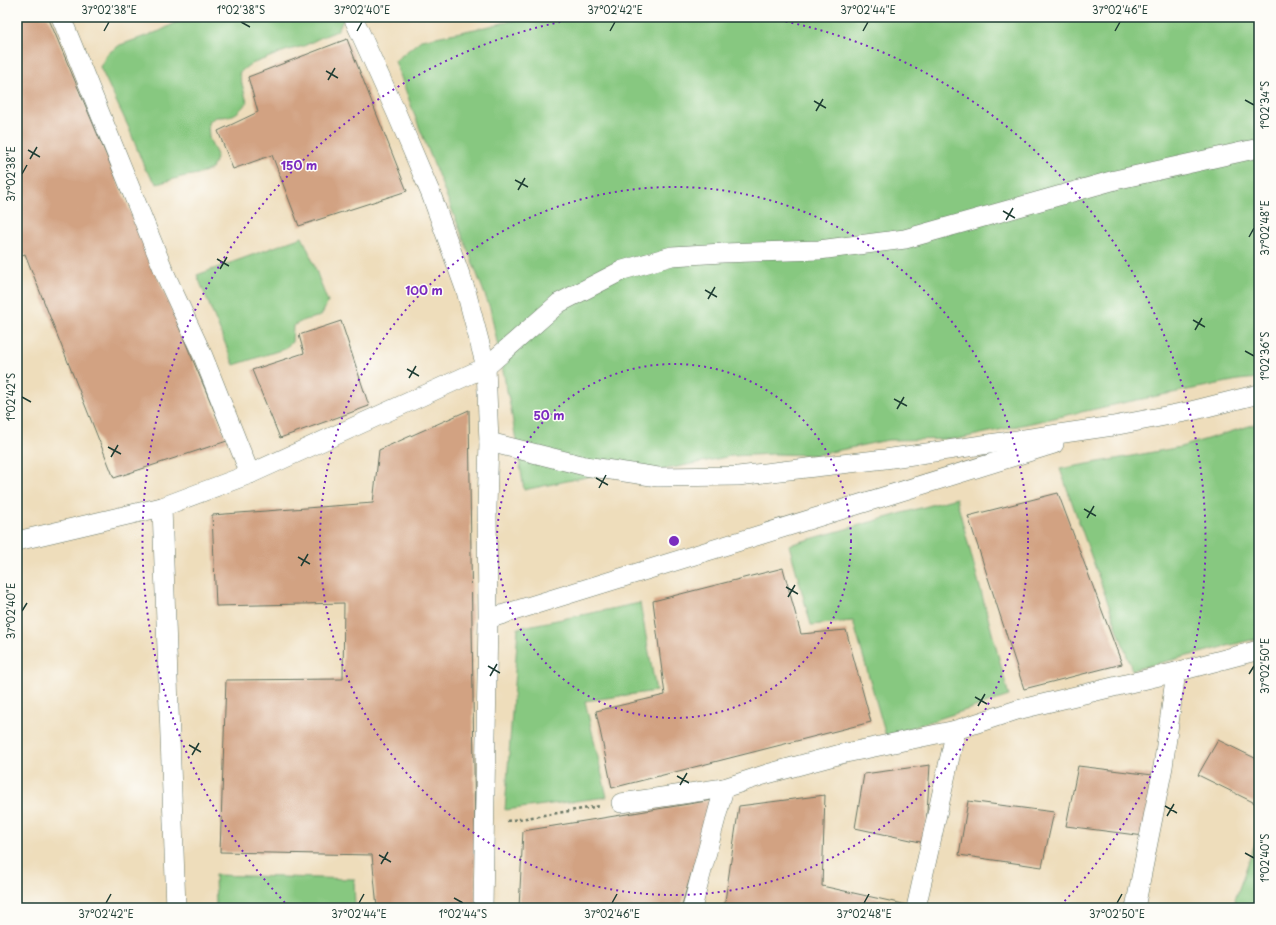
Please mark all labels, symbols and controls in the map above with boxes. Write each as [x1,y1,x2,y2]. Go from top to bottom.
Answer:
text: 37°02'38"E [81,2,137,17]
text: 1°02'38"S [217,2,265,17]
text: 37°02'40"E [334,2,390,17]
text: 37°02'42"E [587,2,643,17]
text: 37°02'44"E [840,2,896,17]
text: 37°02'46"E [1092,2,1148,17]
text: 1°02'34"S [1257,81,1272,129]
text: 37°02'38"E [3,146,18,202]
text: 150 m [281,156,317,174]
text: 37°02'48"E [1257,200,1272,256]
text: 100 m [405,281,443,299]
text: 1°02'36"S [1257,332,1272,380]
text: 1°02'42"S [3,373,18,421]
text: 50 m [533,406,565,424]
centre of rings [667,534,681,548]
text: 37°02'40"E [3,583,18,639]
text: 37°02'50"E [1257,638,1272,694]
text: 1°02'40"S [1257,833,1272,883]
text: 37°02'42"E [78,906,134,921]
text: 37°02'44"E [331,906,387,921]
text: 1°02'44"S [439,906,487,921]
text: 37°02'46"E [584,906,640,921]
text: 37°02'48"E [836,906,892,921]
text: 37°02'50"E [1089,906,1145,921]

